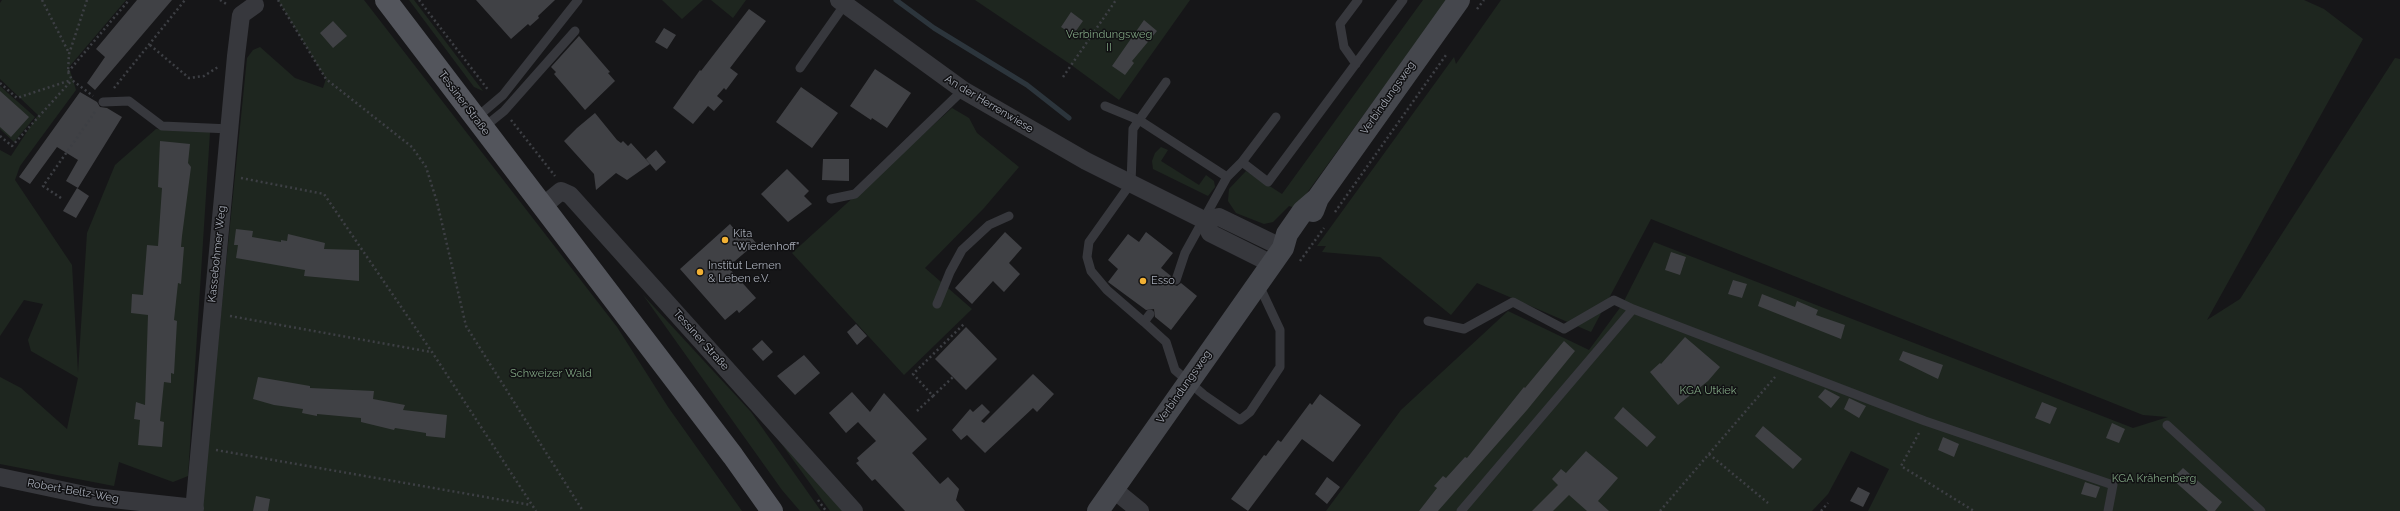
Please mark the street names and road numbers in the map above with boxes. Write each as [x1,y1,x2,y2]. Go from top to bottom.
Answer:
street label: Verbindungsweg [1358,59,1418,137]
street label: Tessiner Straße [436,68,492,138]
street label: An der Herrenwiese [942,72,1036,136]
street label: Kassebohmer Weg [205,205,229,303]
street label: Tessiner Straße [670,307,732,373]
street label: Verbindungsweg [1154,348,1214,426]
street label: Robert-Beltz-Weg [26,476,120,506]

